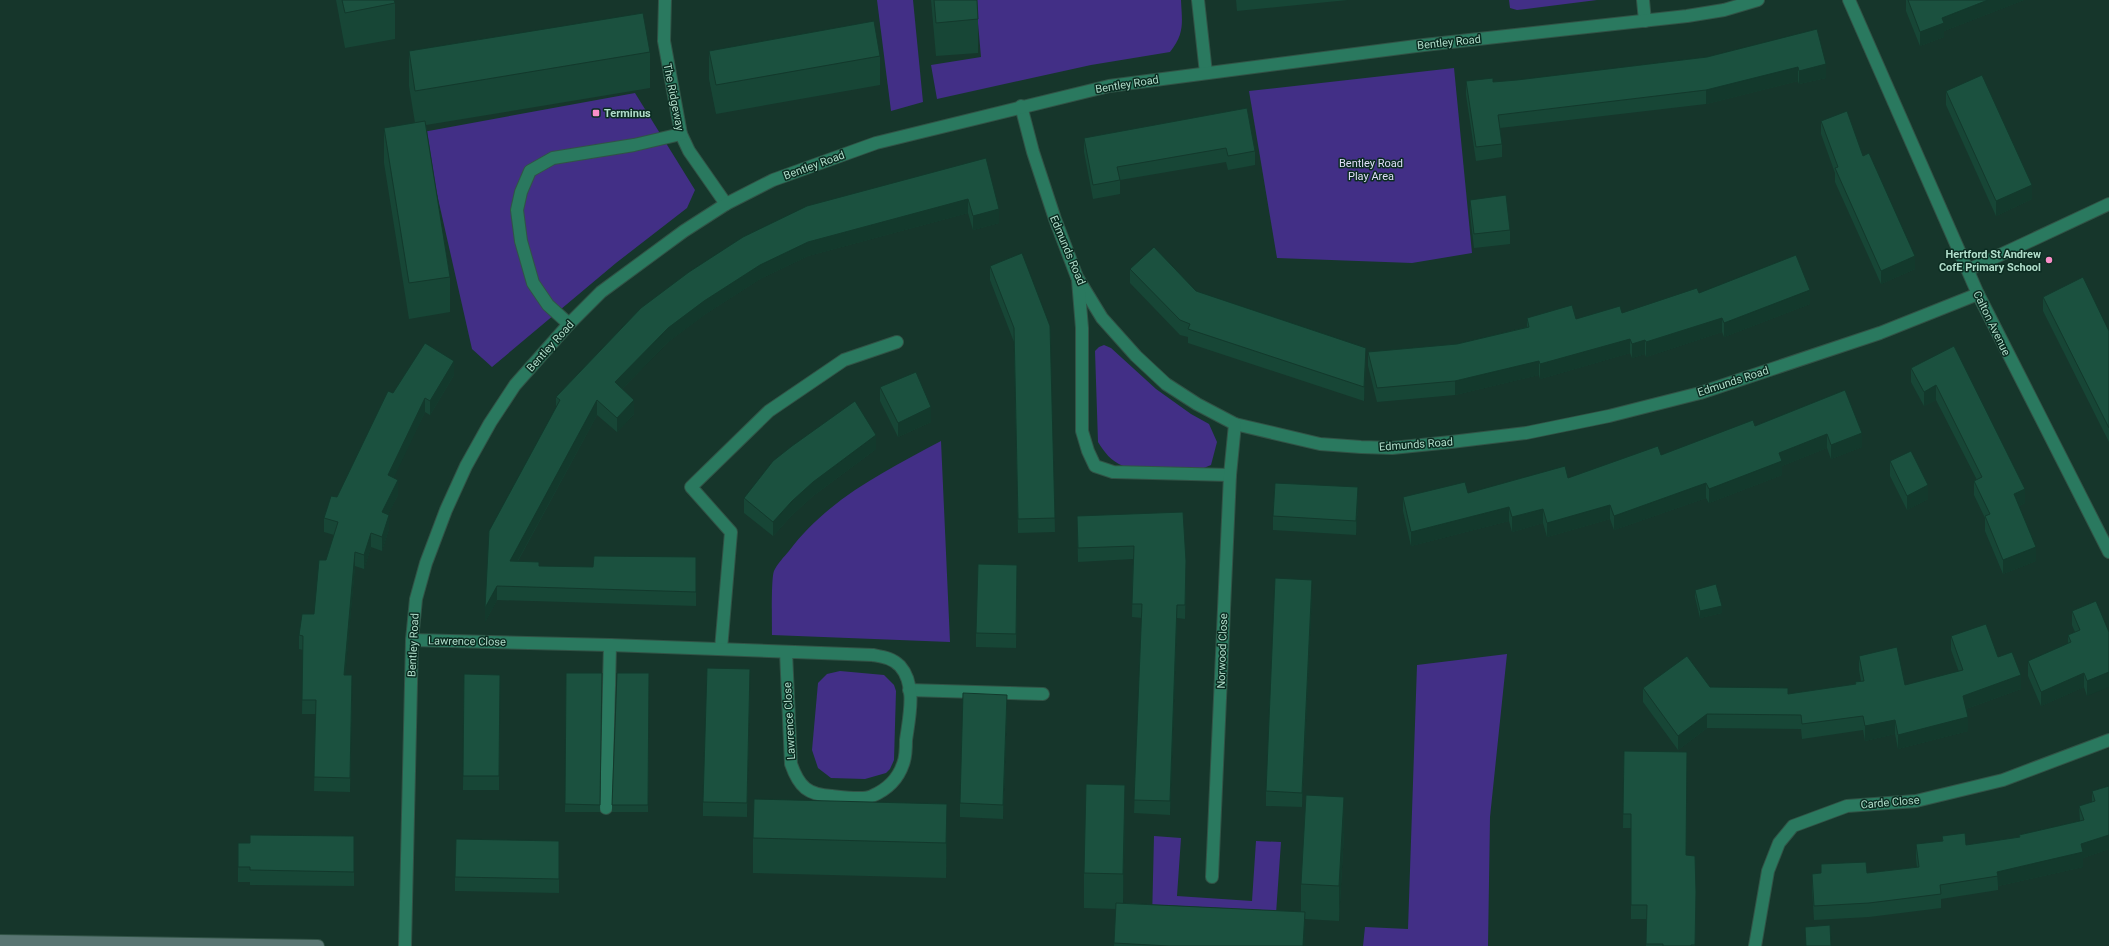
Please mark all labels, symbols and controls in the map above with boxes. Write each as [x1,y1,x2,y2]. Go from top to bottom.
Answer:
street label: Bentley Road [1417,33,1482,52]
street label: The Ridgeway [661,62,687,133]
street label: Bentley Road [1094,73,1160,96]
place label: Terminus [604,107,651,120]
marker: Terminus [591,108,601,118]
street label: Bentley Road [782,148,846,183]
park label: Bentley Road Play Area [1339,157,1403,183]
street label: Edmunds Road [1047,214,1088,287]
place label: Hertford St Andrew CofE Primary School [1939,248,2041,274]
marker: Hertford St Andrew CofE Primary School [2044,255,2054,265]
street label: Calton Avenue [1970,289,2013,358]
street label: Bentley Road [524,318,577,374]
street label: Edmunds Road [1696,364,1770,399]
street label: Edmunds Road [1379,435,1453,454]
street label: Bentley Road [405,613,422,677]
street label: Norwood Close [1215,613,1230,689]
street label: Lawrence Close [428,634,506,649]
street label: Lawrence Close [781,682,798,760]
street label: Carde Close [1860,793,1920,812]

